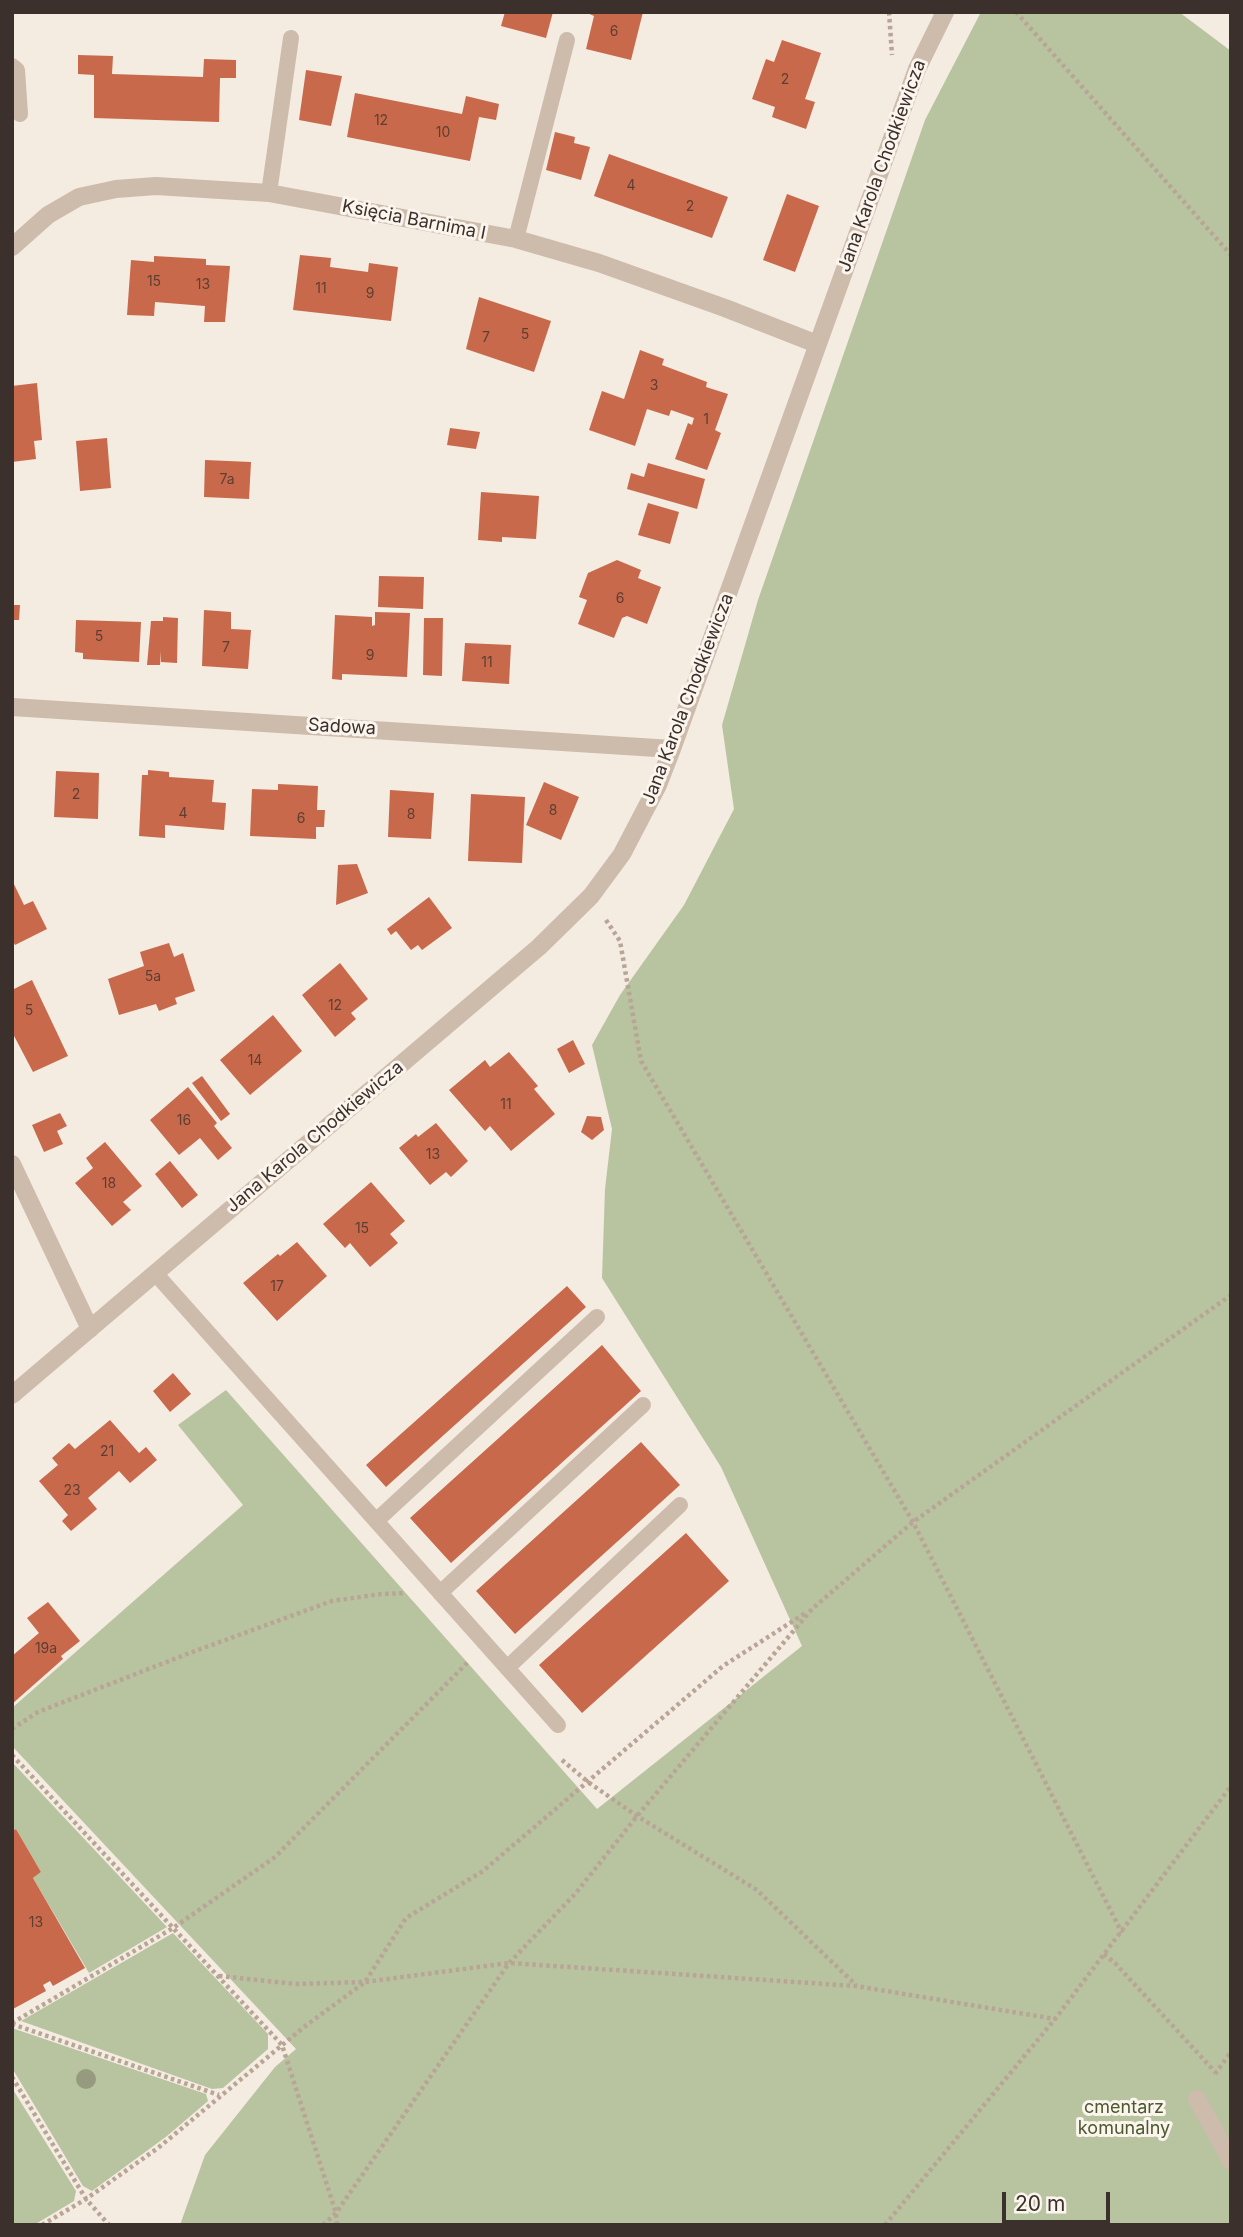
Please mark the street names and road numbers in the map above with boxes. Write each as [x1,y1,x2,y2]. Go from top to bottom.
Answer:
street label: Jana Karola Chodkiewicza [833,57,931,275]
street label: Księcia Barnima I [340,195,488,245]
street label: Jana Karola Chodkiewicza [638,590,738,808]
street label: Sadowa [307,714,377,740]
street label: Jana Karola Chodkiewicza [222,1057,408,1217]

